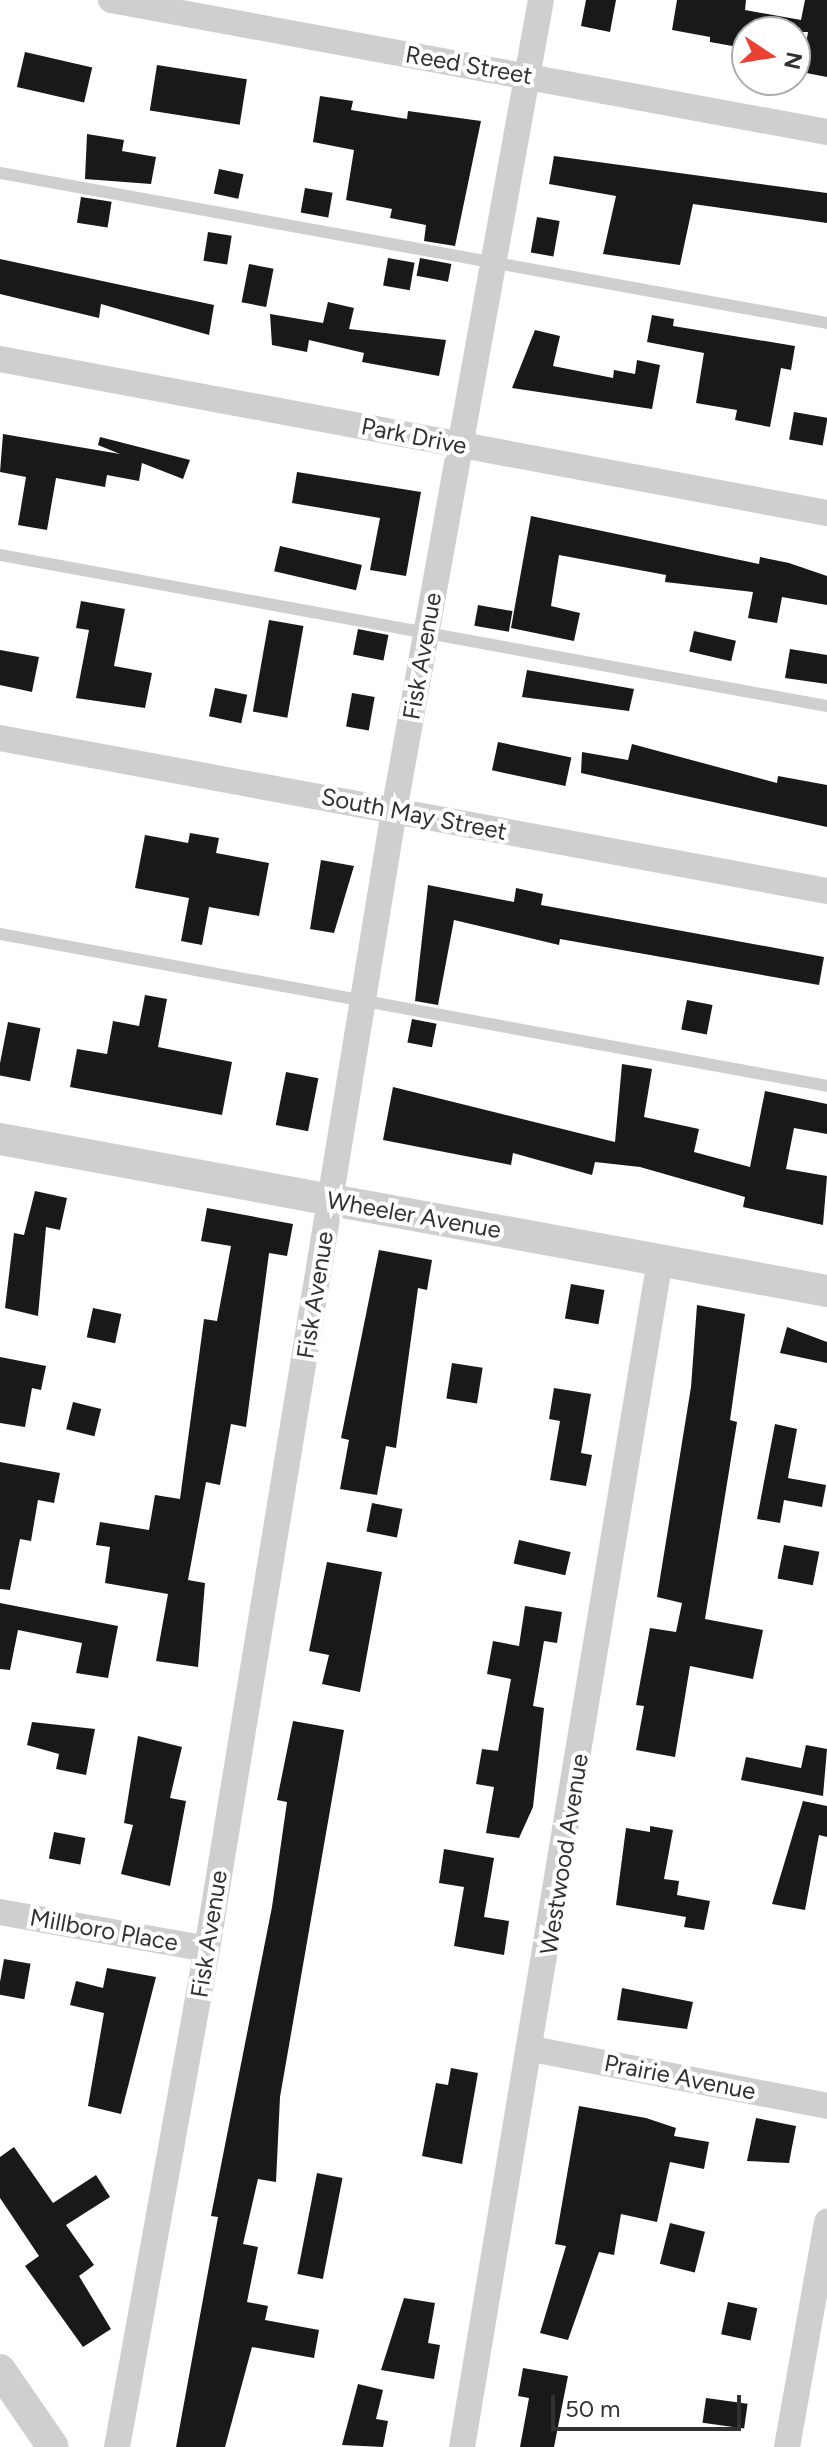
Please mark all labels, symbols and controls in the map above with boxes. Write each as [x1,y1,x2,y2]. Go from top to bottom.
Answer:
north arrow [731,16,811,96]
street label: Reed Street [403,40,535,90]
text: N [778,50,808,72]
street label: Park Drive [359,412,469,460]
street label: Fisk Avenue [397,590,447,722]
street label: South May Street [319,782,509,846]
street label: Wheeler Avenue [325,1186,503,1244]
street label: Fisk Avenue [291,1229,339,1361]
street label: Westwood Avenue [534,1752,594,1956]
street label: Fisk Avenue [185,1868,233,2000]
street label: Millboro Place [28,1903,180,1957]
street label: Prairie Avenue [602,2048,758,2106]
scale bar [555,2379,745,2429]
text: 50 m [565,2394,621,2423]

